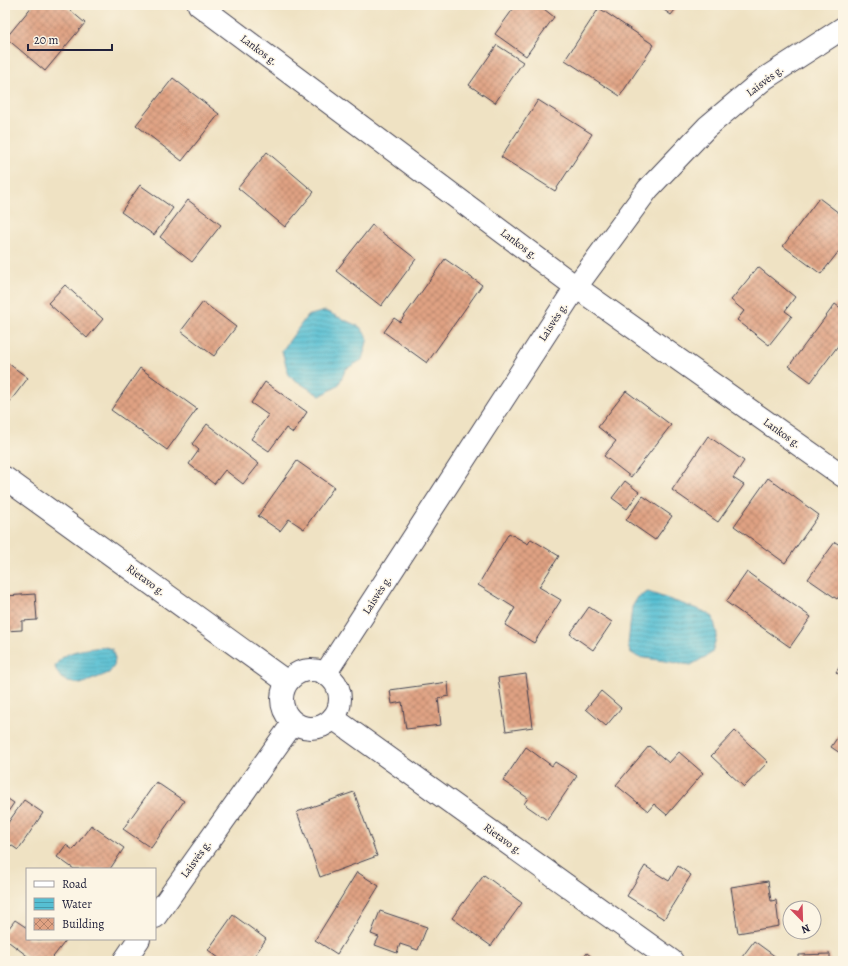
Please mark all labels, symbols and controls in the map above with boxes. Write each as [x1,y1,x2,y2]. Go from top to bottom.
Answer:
scale bar [28,26,112,52]
street label: Lankos g. [237,31,281,69]
text: 20 m [34,32,58,48]
street label: Laisvės g. [743,62,787,100]
street label: Lankos g. [497,225,541,263]
street label: Laisvės g. [535,300,571,344]
street label: Lankos g. [760,415,804,451]
street label: Rietavo g. [124,561,168,599]
street label: Laisvės g. [359,573,395,617]
street label: Rietavo g. [481,820,525,858]
street label: Laisvės g. [177,837,215,881]
legend [26,868,156,940]
text: Road [62,876,88,892]
text: Water [61,896,92,912]
north arrow [782,900,822,940]
text: Building [62,916,104,932]
text: N [799,920,812,937]

